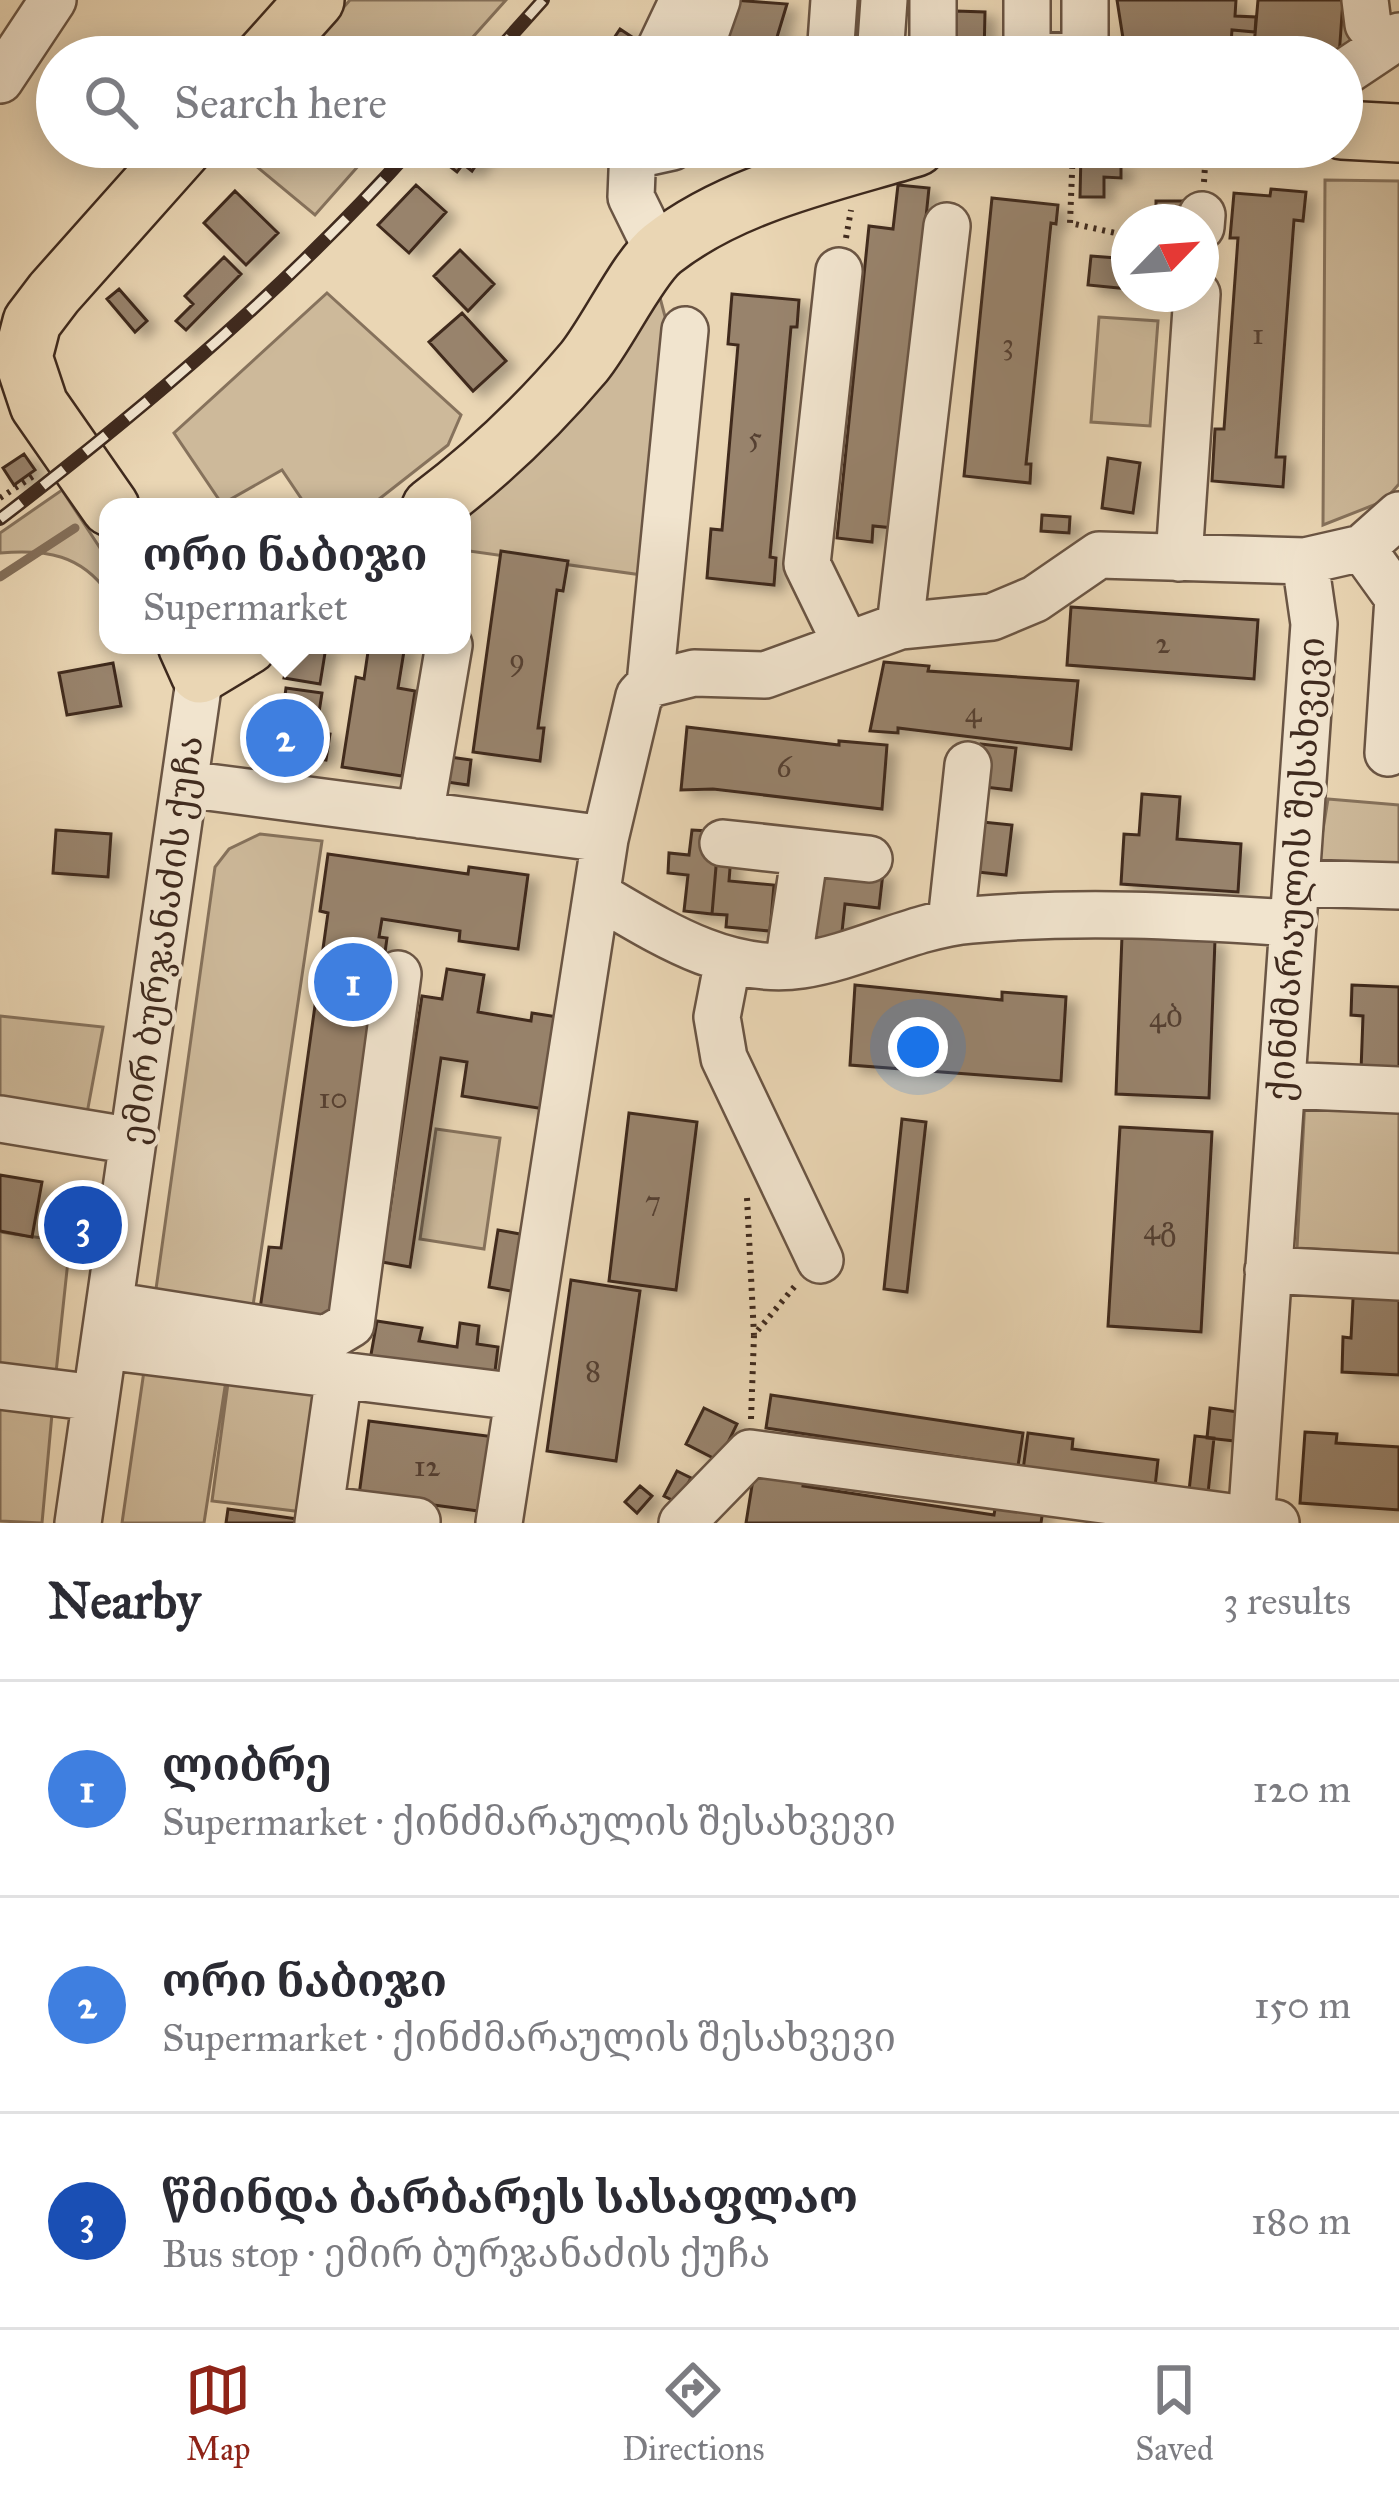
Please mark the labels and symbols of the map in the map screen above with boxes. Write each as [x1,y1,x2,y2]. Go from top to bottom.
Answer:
north arrow [1111,204,1219,312]
house number: 1 [1252,316,1264,352]
house number: 3 [1002,326,1014,362]
house number: 5 [748,419,762,455]
house number: 2 [1156,625,1171,661]
street label: ქინძმარაულის შესახვევი [1258,636,1334,1102]
house number: 9 [509,641,525,678]
pin: 2 [246,693,324,783]
house number: 4 [965,694,983,730]
street label: ემირ ბურჯანაძის ქუჩა [112,733,212,1147]
house number: 6 [776,749,793,785]
pin: 1 [314,937,392,1027]
house number: 4ბ [1149,999,1183,1035]
your location [888,1017,948,1077]
house number: 10 [318,1080,348,1116]
pin: 3 [44,1180,122,1270]
house number: 7 [645,1183,661,1219]
house number: 4გ [1143,1211,1177,1247]
house number: 8 [585,1353,601,1389]
house number: 12 [414,1448,441,1484]

